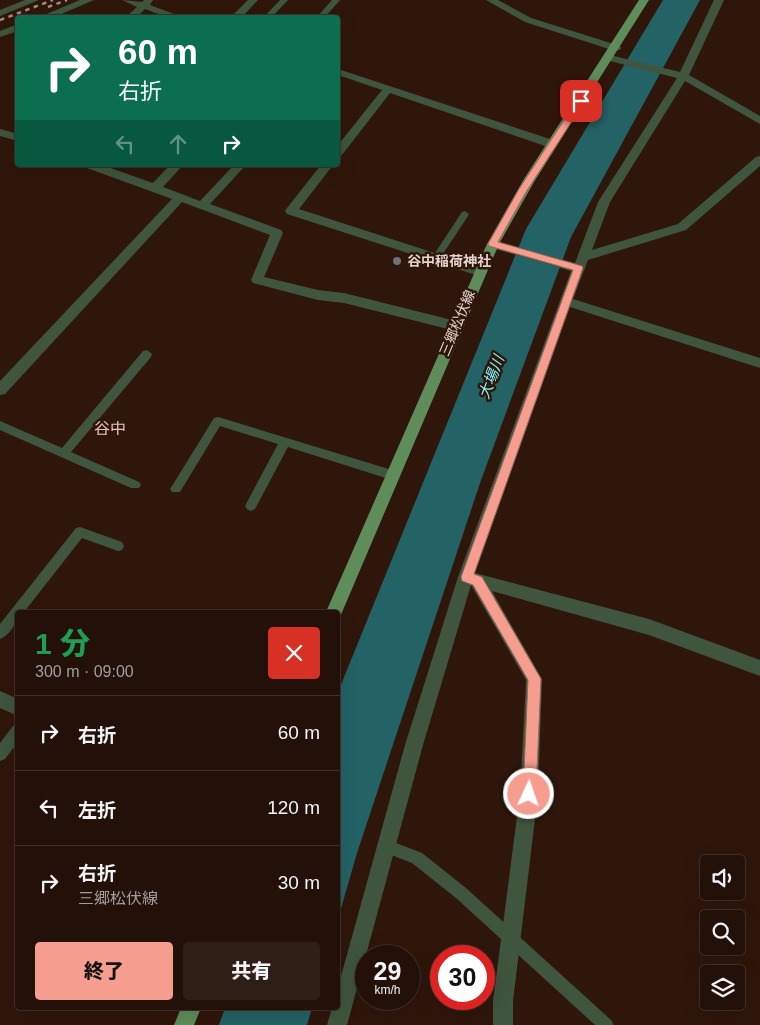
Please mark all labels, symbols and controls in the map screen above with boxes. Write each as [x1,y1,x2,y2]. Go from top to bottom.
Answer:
text: 60 m [118,32,198,71]
icon: right [35,35,100,100]
text: 右折 [118,79,162,104]
pin [560,80,602,122]
icon: arrive [567,87,595,115]
icon: left [111,130,139,158]
icon: ahead [164,130,192,158]
icon: right [217,130,245,158]
place label: 谷中稲荷神社 [407,253,491,269]
marker: 谷中稲荷神社 [391,255,403,267]
street label: 三郷松伏線 [436,288,478,358]
water label: 大場川 [475,351,508,401]
district label: 谷中 [94,420,126,437]
text: 1 分 [35,627,90,660]
button: close [268,627,320,679]
text: 300 m · 09:00 [35,663,134,680]
icon: right [35,719,63,747]
text: 60 m [278,722,320,743]
text: 右折 [78,725,116,746]
position arrow [502,767,554,819]
icon: left [35,794,63,822]
text: 120 m [267,797,320,818]
text: 左折 [78,800,116,821]
map controls [700,855,745,1010]
button: sound [700,855,745,900]
text: 右折 [78,863,116,884]
icon: right [35,869,63,897]
text: 30 m [278,872,320,893]
text: 三郷松伏線 [78,890,158,907]
button: search [700,910,745,955]
button: 終了 [35,942,173,1000]
button: 共有 [183,942,320,1000]
speed limit sign: 30 [430,945,495,1010]
text: 29 [374,957,401,985]
button: layers [700,965,745,1010]
text: km/h [374,983,401,997]

